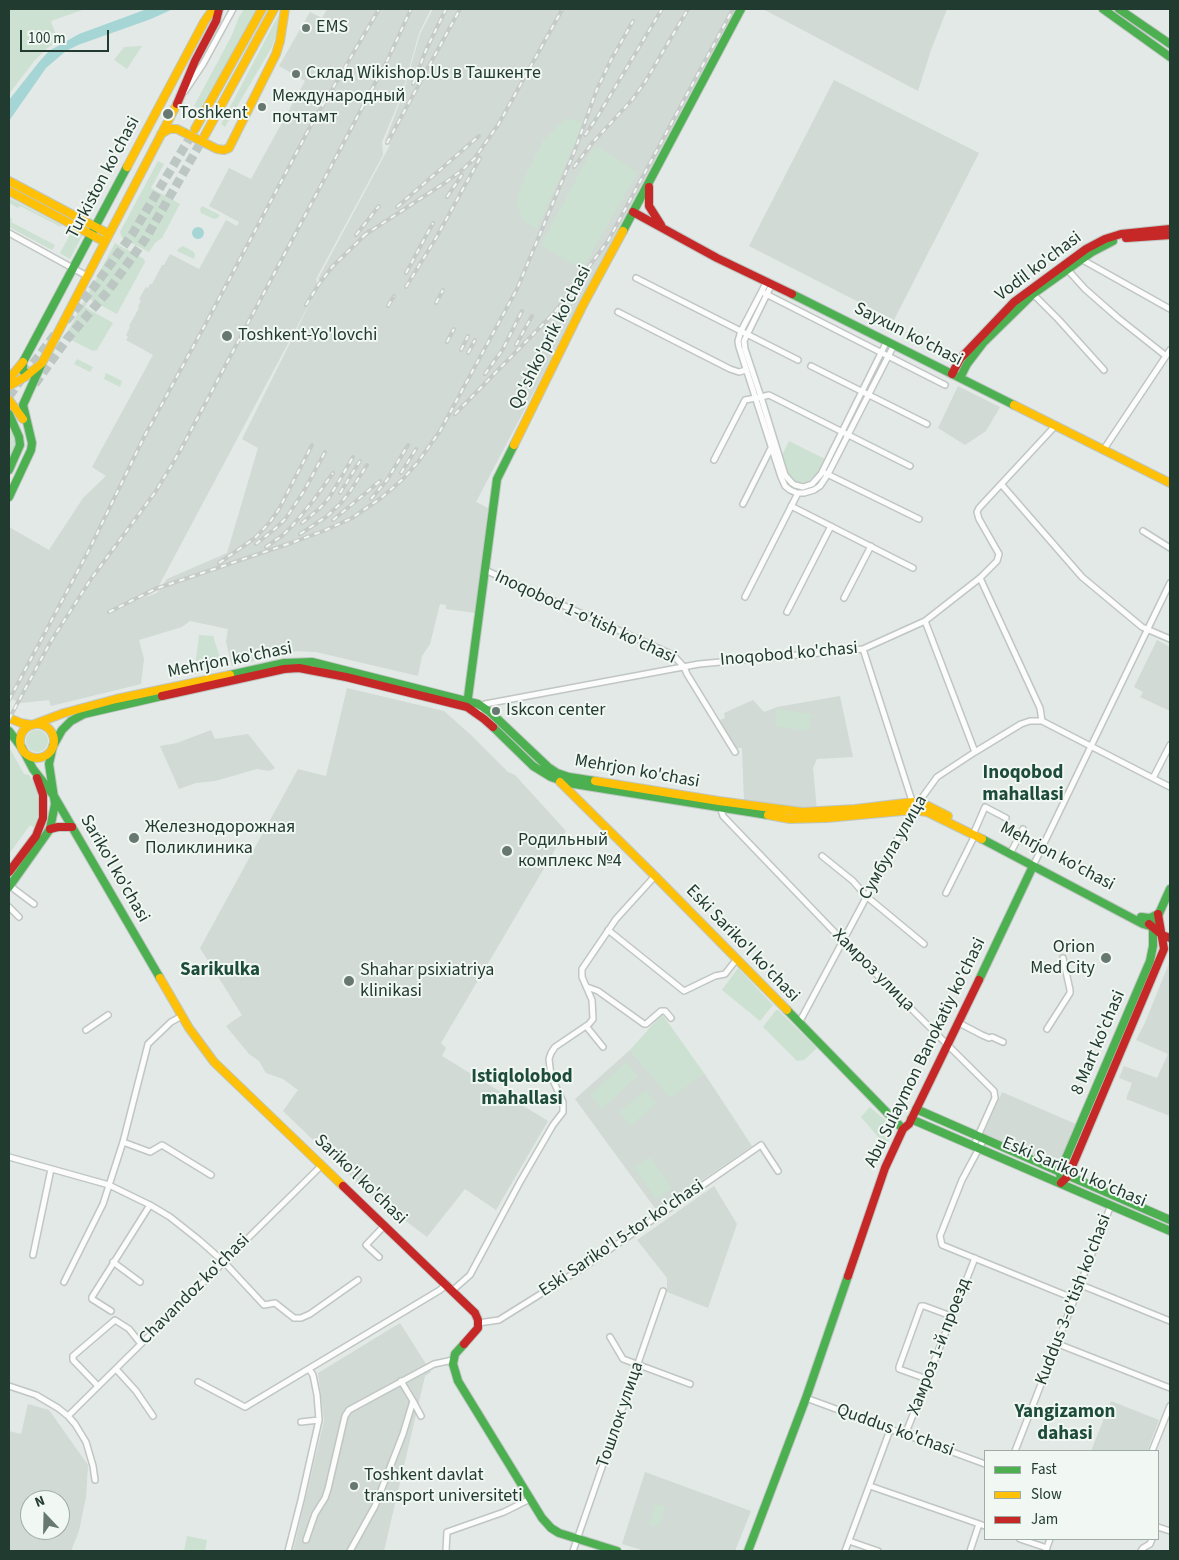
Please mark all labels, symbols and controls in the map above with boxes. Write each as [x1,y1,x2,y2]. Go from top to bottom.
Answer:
place label: EMS [316,17,348,39]
scale bar [22,20,111,52]
marker: EMS [300,22,312,34]
text: 100 m [28,28,66,49]
place label: Склад Wikishop.Us в Ташкенте [306,63,541,85]
marker: Склад Wikishop.Us в Ташкенте [290,68,302,80]
place label: Международный почтамт [272,86,405,128]
marker: Международный почтамт [256,101,268,113]
place label: Toshkent [179,103,248,125]
marker: Toshkent [161,107,175,121]
street label: Turkiston ko'chasi [63,113,145,243]
street label: Vodil ko'chasi [992,228,1086,306]
street label: Qo'shko'prik ko'chasi [505,262,597,414]
street label: Sayxun ko'chasi [850,298,966,372]
place label: Toshkent-Yo'lovchi [238,325,377,347]
marker: Toshkent-Yo'lovchi [220,329,234,343]
street label: Inoqobod 1-o'tish ko'chasi [491,566,679,670]
street label: Mehrjon ko'chasi [166,638,294,684]
street label: Inoqobod ko'chasi [719,638,859,672]
place label: Iskcon center [506,700,606,722]
marker: Iskcon center [490,705,502,717]
street label: Mehrjon ko'chasi [573,750,701,794]
district label: Inoqobod mahallasi [982,763,1064,807]
street label: Сумбула улица [855,792,933,904]
street label: Sariko'l ko'chasi [74,811,154,927]
place label: Железнодорожная Поликлиника [145,817,295,860]
street label: Mehrjon ko'chasi [996,818,1118,896]
place label: Родильный комплекс №4 [518,830,622,872]
marker: Железнодорожная Поликлиника [127,831,141,845]
marker: Родильный комплекс №4 [500,844,514,858]
street label: Eski Sariko'l ko'chasi [681,881,803,1007]
street label: Хамроз улица [827,925,919,1017]
street label: Abu Sulaymon Banokatiy ko'chasi [861,935,991,1171]
place label: Orion Med City [1030,937,1095,980]
marker: Orion Med City [1099,951,1113,965]
district label: Sarikulka [180,960,260,982]
place label: Shahar psixiatriya klinikasi [360,960,494,1002]
marker: Shahar psixiatriya klinikasi [342,974,356,988]
street label: 8 Mart ko'chasi [1067,987,1131,1099]
district label: Istiqlolobod mahallasi [471,1067,573,1111]
street label: Sariko'l ko'chasi [309,1130,411,1230]
street label: Eski Sariko'l ko'chasi [999,1133,1149,1213]
street label: Eski Sariko'l 5-tor ko'chasi [535,1176,709,1302]
street label: Kuddus 3-o'tish ko'chasi [1031,1211,1117,1389]
street label: Chavandoz ko'chasi [135,1230,255,1350]
street label: Хамроз 1-й проезд [904,1275,976,1419]
street label: Тошлок улица [593,1359,649,1471]
street label: Quddus ko'chasi [833,1400,957,1462]
district label: Yangizamon dahasi [1015,1402,1115,1446]
legend [984,1450,1159,1540]
text: Fast [1031,1459,1057,1480]
place label: Toshkent davlat transport universiteti [364,1465,523,1508]
marker: Toshkent davlat transport universiteti [348,1480,360,1492]
text: Slow [1031,1484,1062,1505]
north arrow [20,1490,70,1540]
text: N [32,1491,48,1513]
text: Jam [1031,1509,1058,1530]

